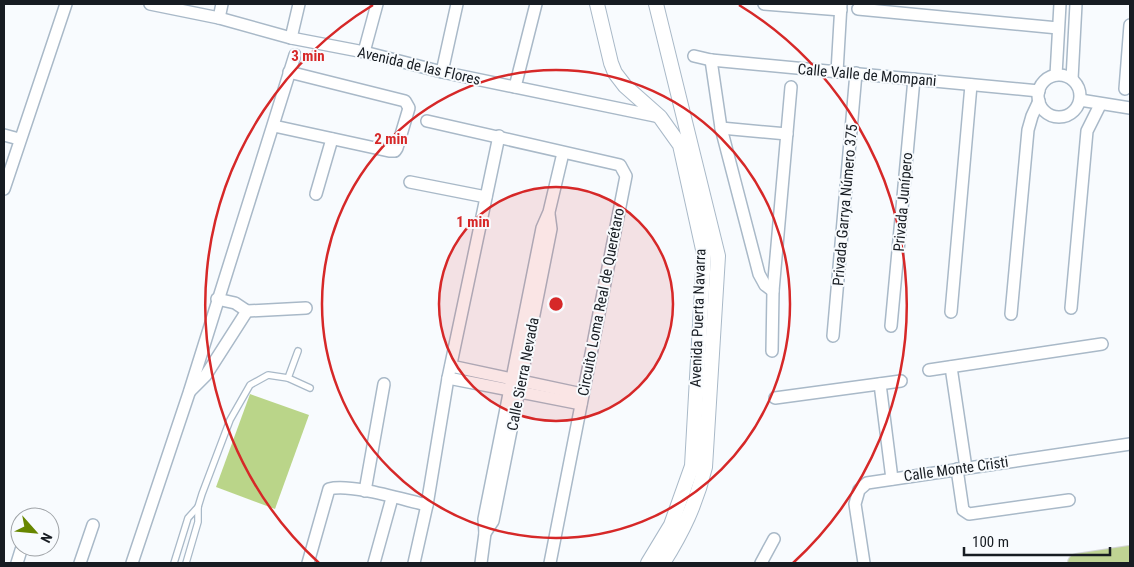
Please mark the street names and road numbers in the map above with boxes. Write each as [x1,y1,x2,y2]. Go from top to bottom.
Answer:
street label: Avenida de las Flores [356,43,482,89]
street label: Calle Valle de Mompani [797,60,937,90]
street label: Privada Garrya Número 375 [829,123,861,287]
street label: Privada Junípero [890,152,916,252]
street label: Circuito Loma Real de Querétaro [574,206,628,398]
street label: Avenida Puerta Navarra [687,248,709,388]
street label: Calle Sierra Nevada [503,316,543,432]
street label: Calle Monte Cristi [903,453,1009,485]

